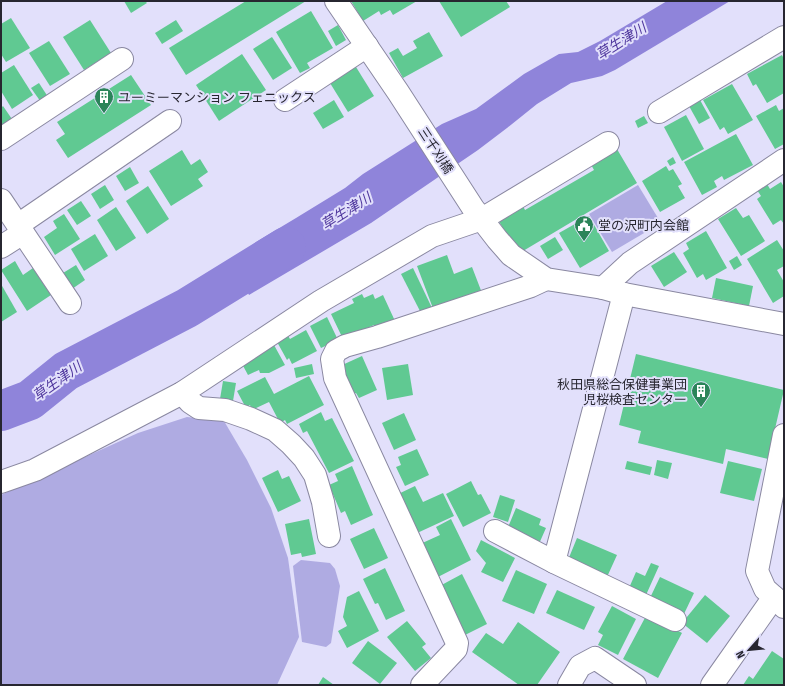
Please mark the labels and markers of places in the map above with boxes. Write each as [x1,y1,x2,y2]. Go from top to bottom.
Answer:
building icon: ユーミーマンション フェニックス [93,86,115,114]
place label: ユーミーマンション フェニックス [118,90,316,105]
public building icon: 堂の沢町内会館 [573,214,595,242]
place label: 堂の沢町内会館 [598,218,689,233]
place label: 秋田県総合保健事業団 児桜検査センター [557,377,687,407]
building icon: 秋田県総合保健事業団 児桜検査センター [690,380,712,408]

